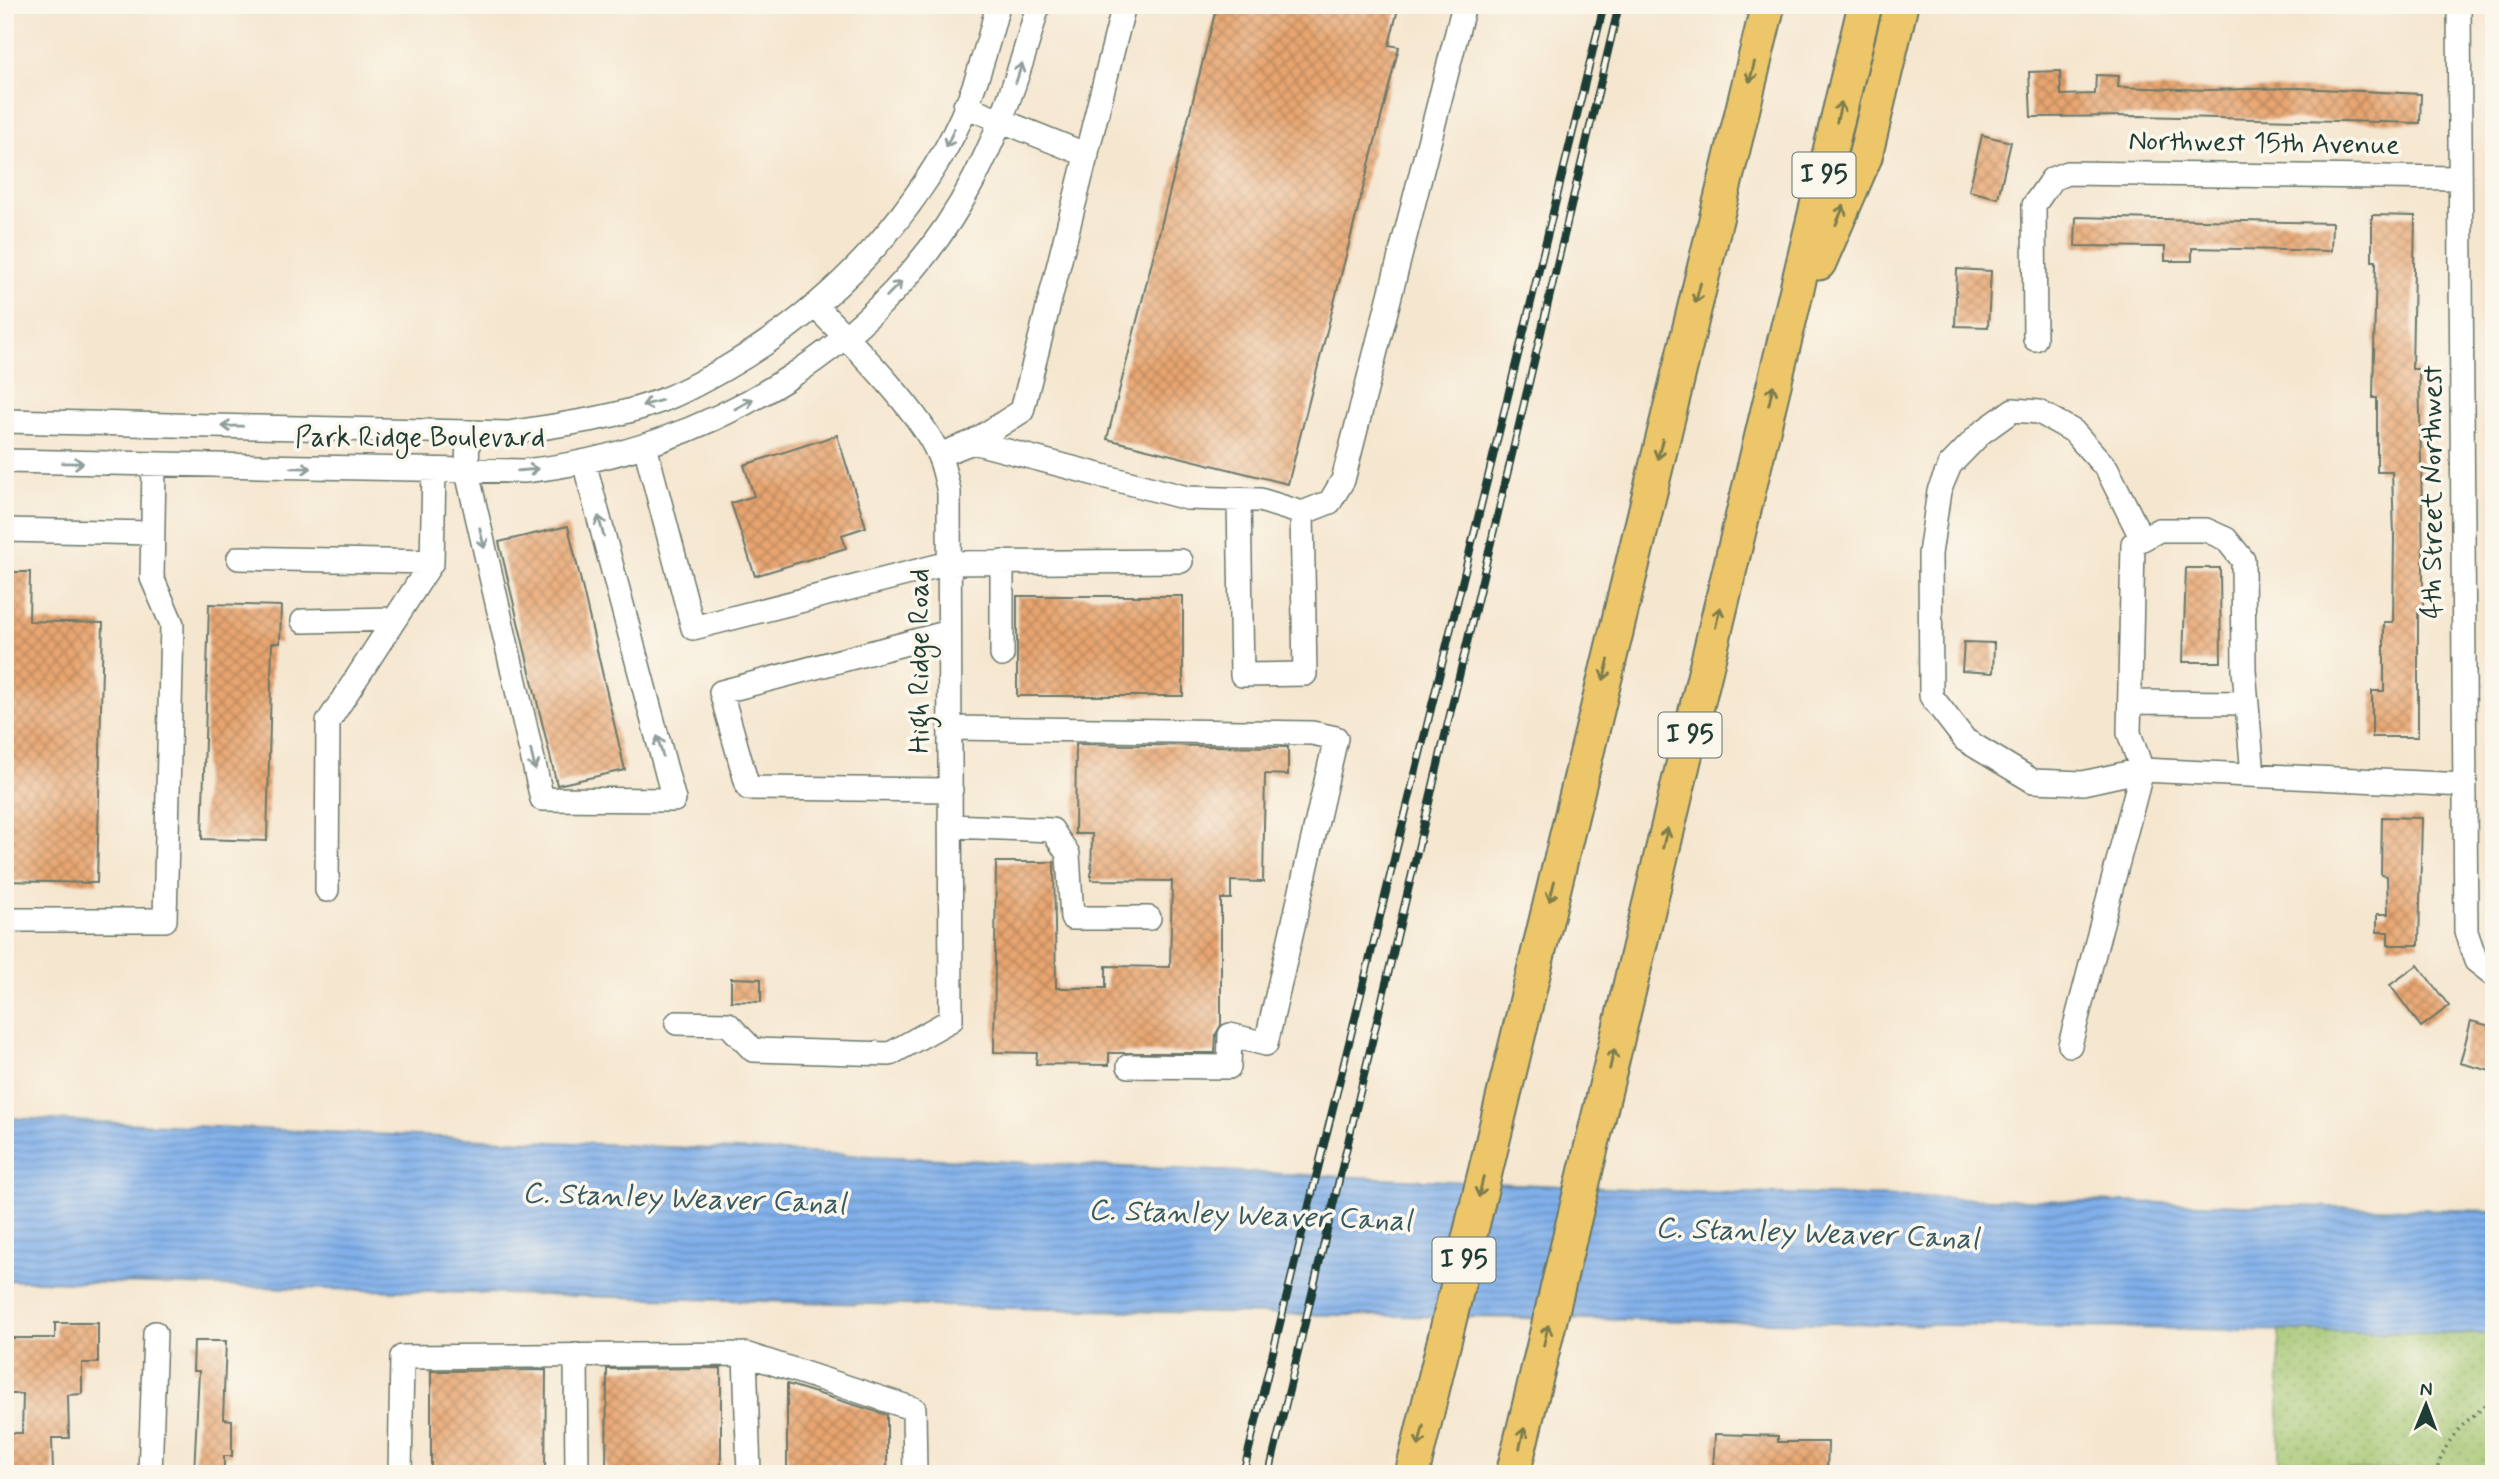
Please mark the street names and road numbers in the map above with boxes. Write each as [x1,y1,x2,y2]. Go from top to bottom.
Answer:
street label: Northwest 15th Avenue [2128,123,2400,165]
road number: I 95 [1792,152,1856,198]
street label: 4th Street Northwest [2415,365,2452,619]
street label: Park Ridge Boulevard [295,420,545,459]
street label: High Ridge Road [902,569,942,753]
road number: I 95 [1658,712,1722,758]
road number: I 95 [1432,1238,1496,1282]

